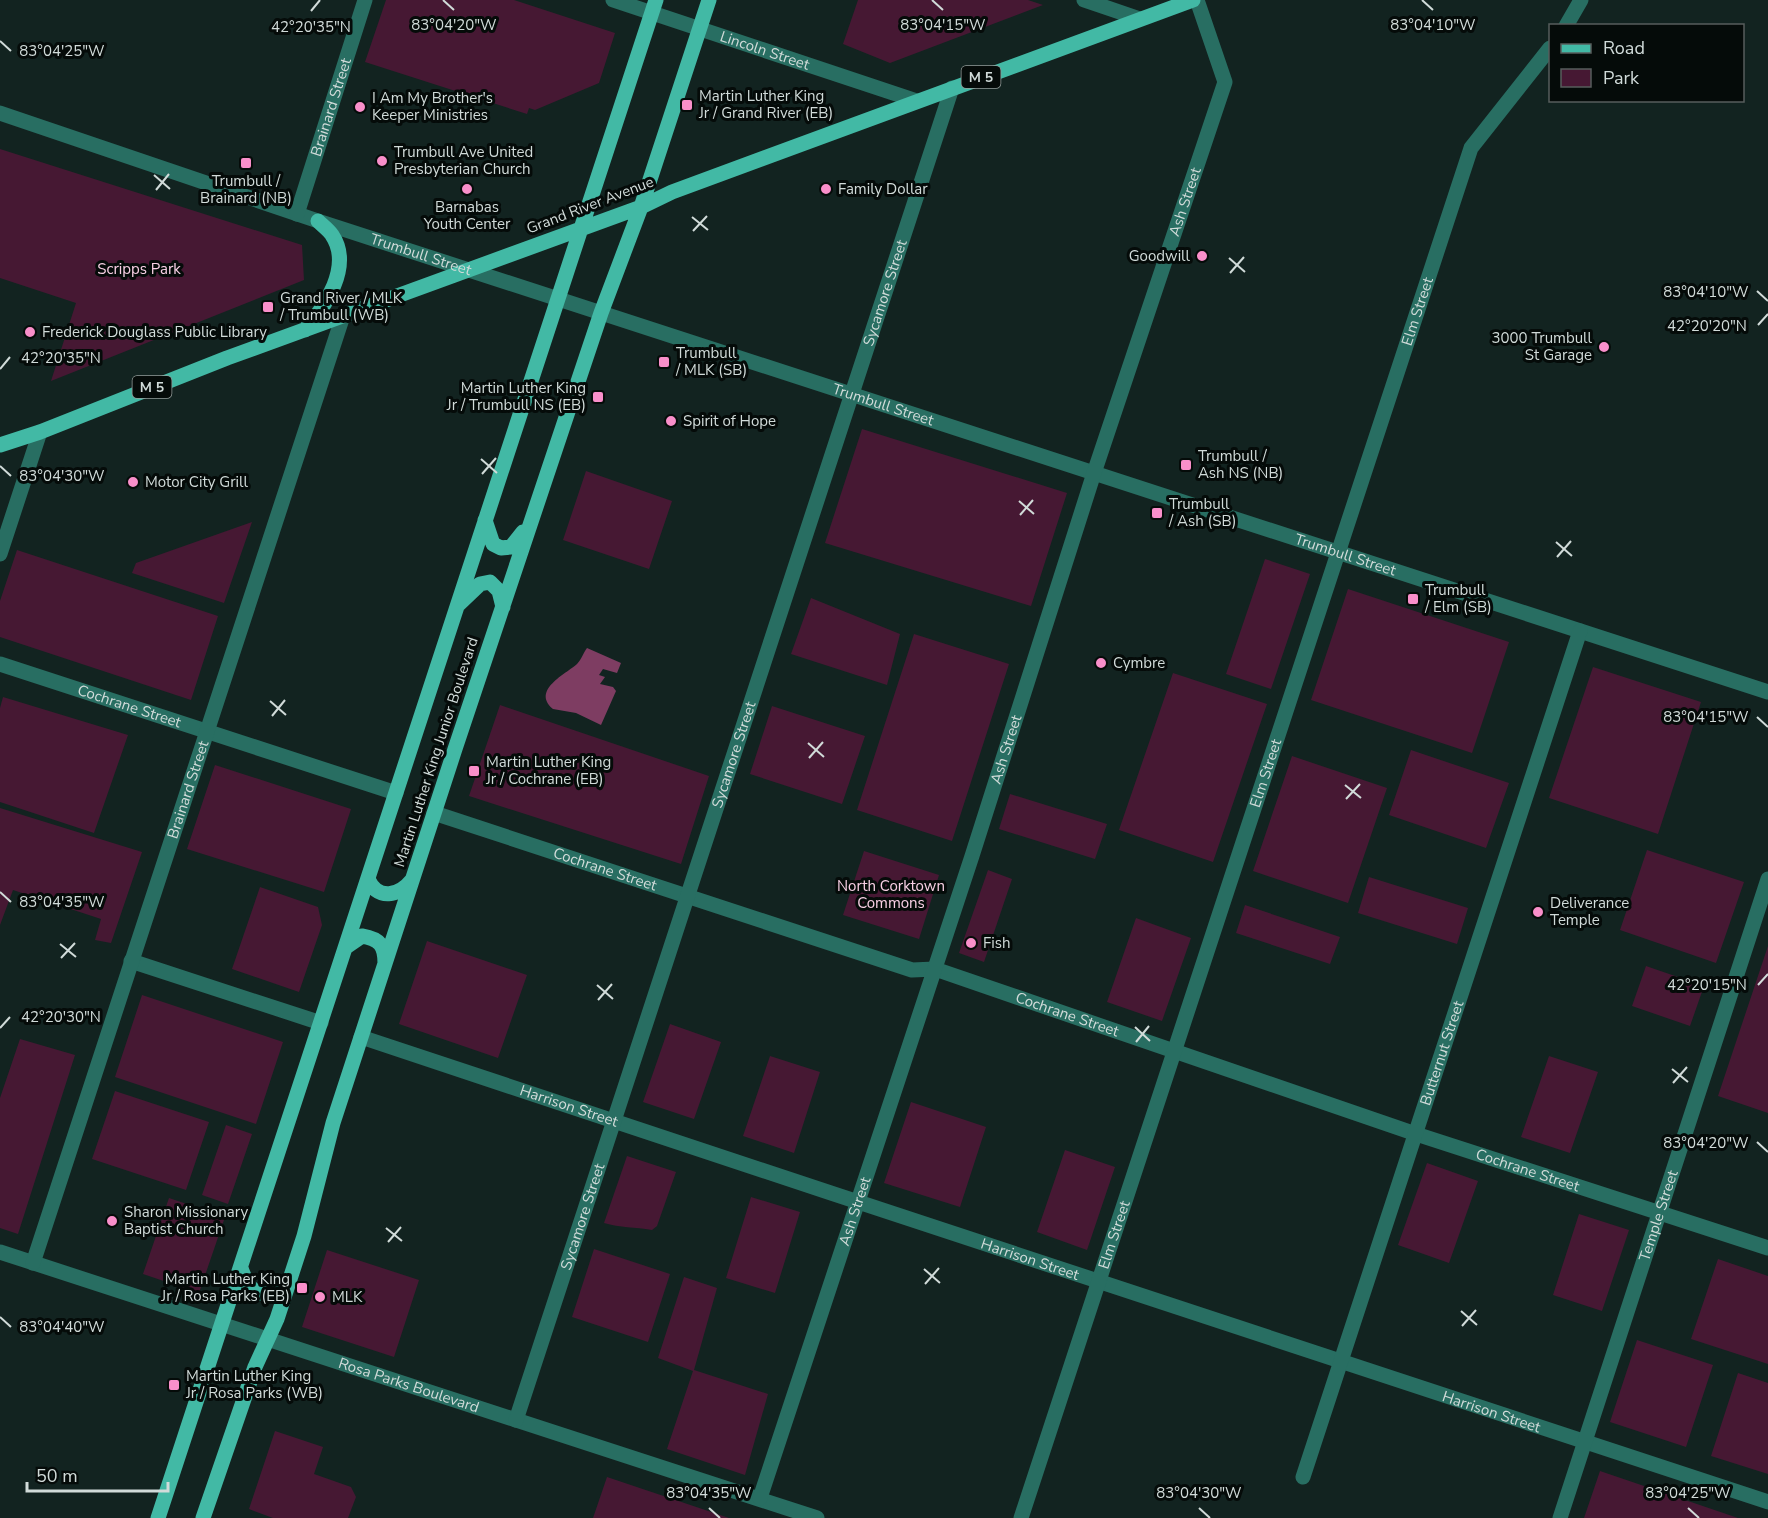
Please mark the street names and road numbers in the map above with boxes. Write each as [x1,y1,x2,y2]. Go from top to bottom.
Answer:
street label: Lincoln Street [717,26,813,75]
street label: Brainard Street [306,55,356,159]
road number: M 5 [962,66,1000,88]
street label: Ash Street [1164,164,1206,239]
street label: Grand River Avenue [524,172,656,238]
street label: Trumbull Street [368,229,475,280]
street label: Sycamore Street [858,236,912,349]
street label: Elm Street [1397,274,1438,348]
road number: M 5 [132,376,172,398]
street label: Trumbull Street [830,379,937,431]
street label: Trumbull Street [1292,529,1399,581]
street label: Martin Luther King Junior Boulevard [389,635,483,869]
street label: Cochrane Street [75,680,184,733]
street label: Sycamore Street [707,698,761,811]
street label: Ash Street [986,712,1027,786]
street label: Elm Street [1245,736,1286,810]
street label: Brainard Street [163,737,214,841]
street label: Cochrane Street [551,843,660,896]
street label: Cochrane Street [1013,987,1122,1042]
street label: Butternut Street [1415,997,1469,1108]
street label: Harrison Street [517,1080,621,1132]
street label: Cochrane Street [1473,1144,1583,1197]
street label: Sycamore Street [556,1160,610,1272]
street label: Temple Street [1634,1167,1683,1264]
street label: Ash Street [834,1173,876,1248]
street label: Elm Street [1093,1197,1135,1272]
street label: Harrison Street [978,1234,1083,1285]
street label: Rosa Parks Boulevard [336,1353,482,1417]
street label: Harrison Street [1440,1386,1544,1438]

